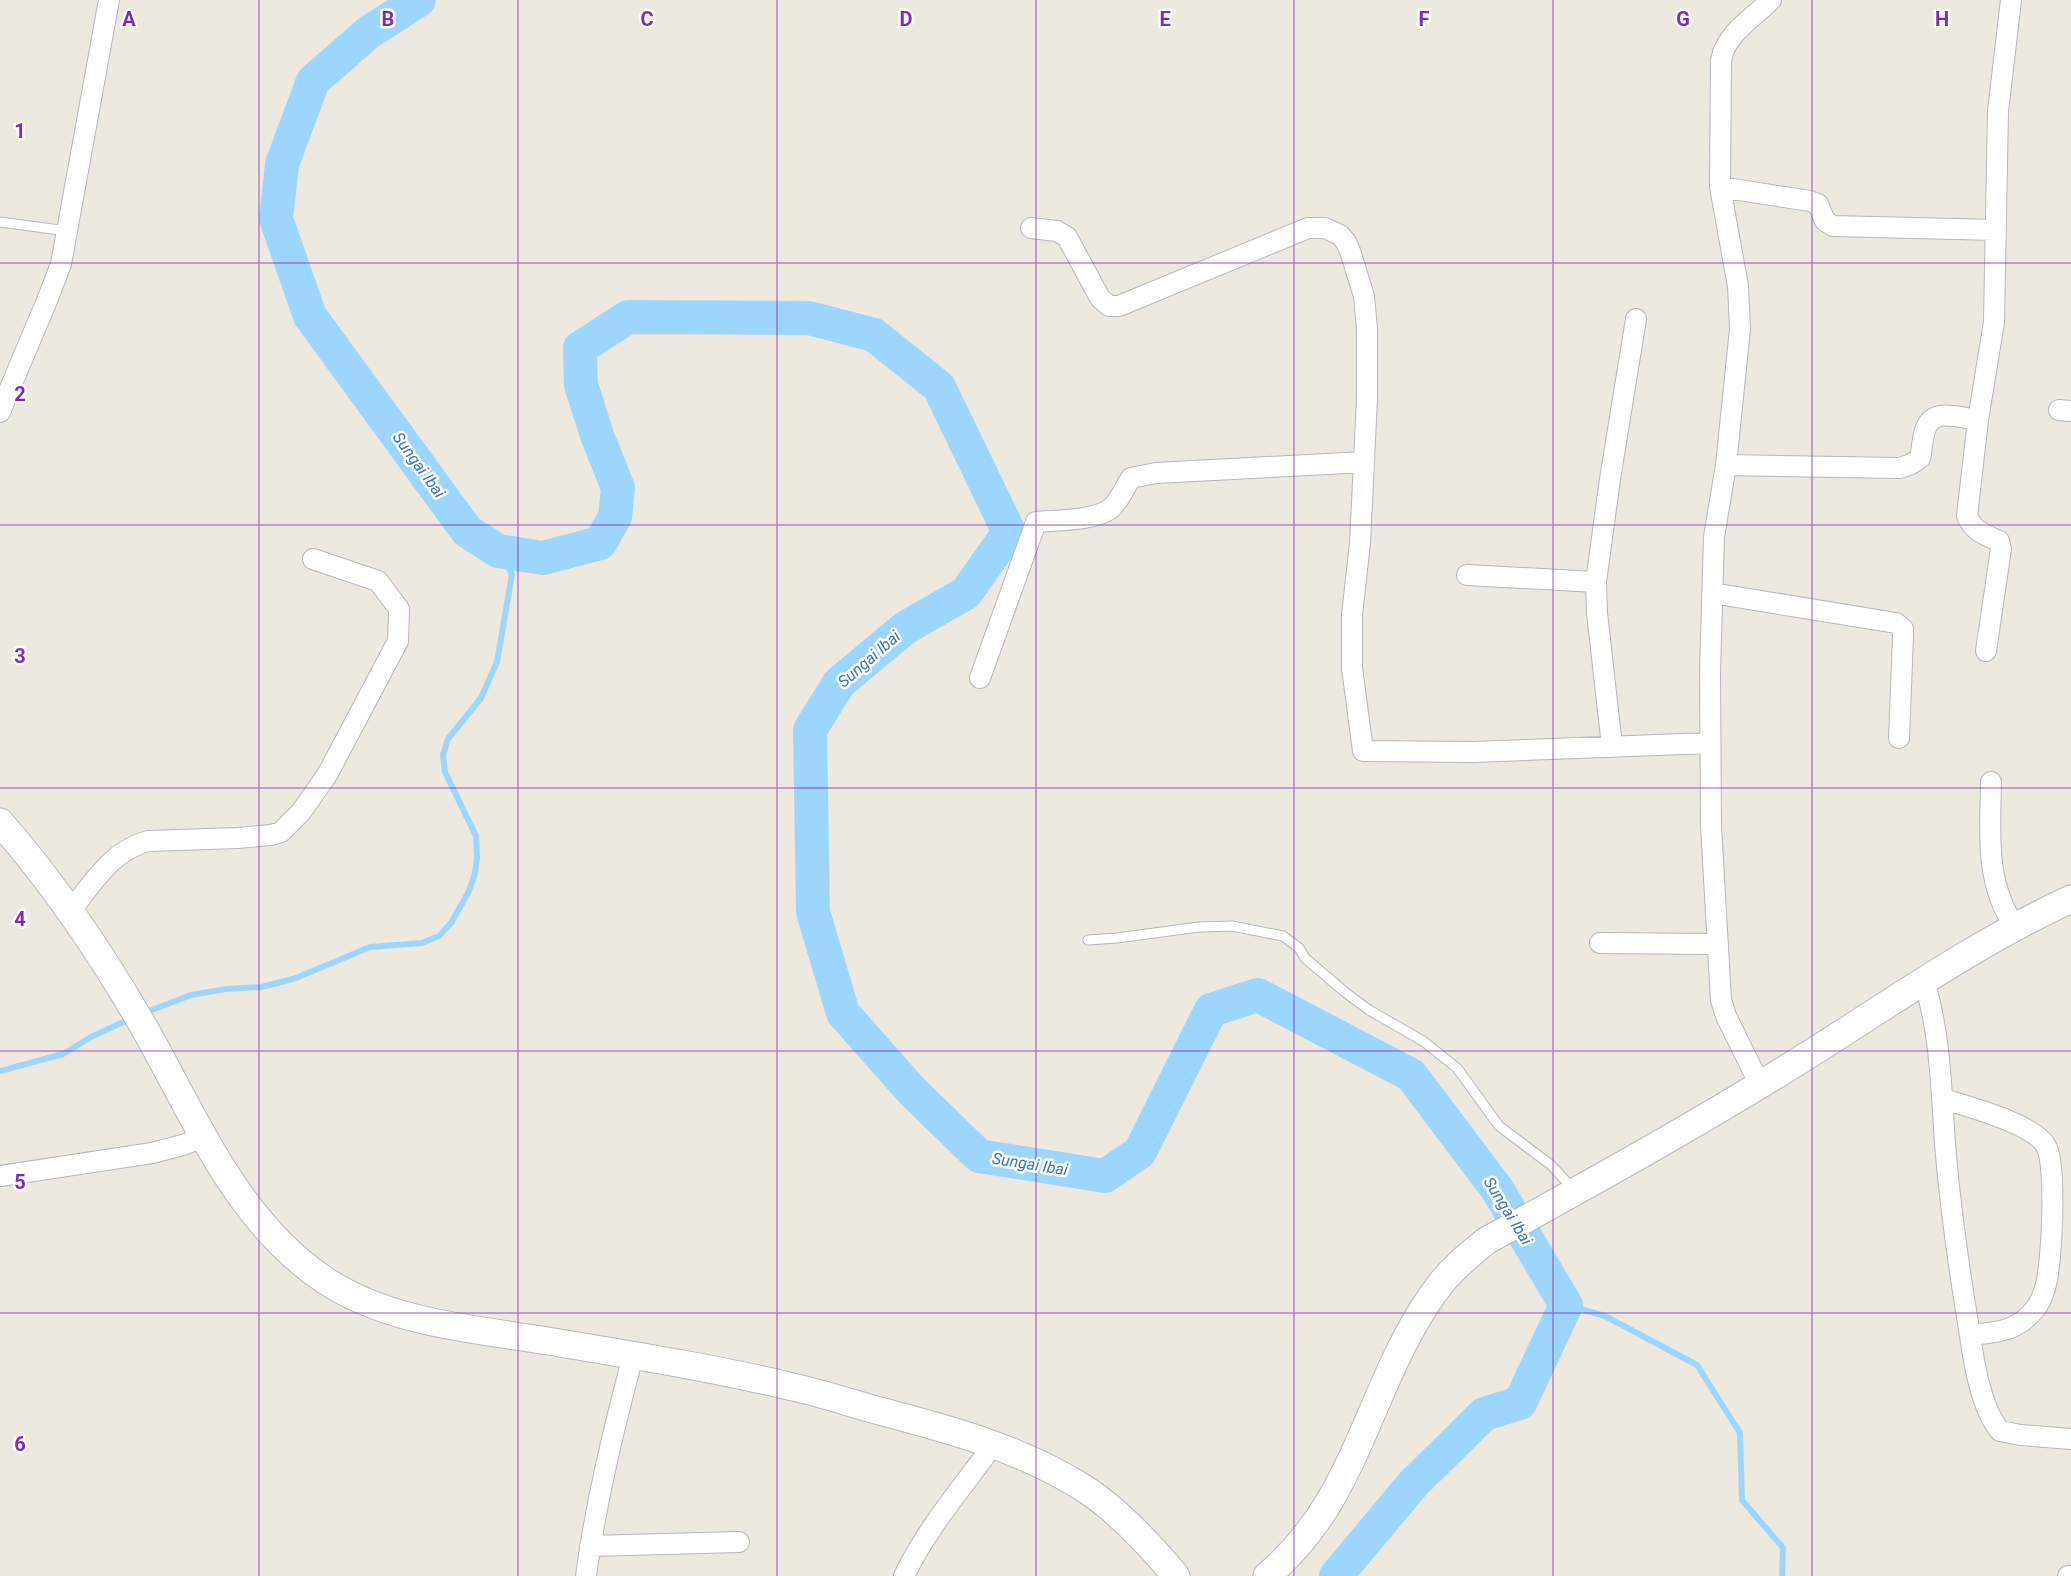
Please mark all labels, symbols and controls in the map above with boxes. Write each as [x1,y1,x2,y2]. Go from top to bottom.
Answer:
text: A [122,7,136,31]
text: B [382,7,394,31]
text: C [640,7,654,31]
text: D [900,7,913,31]
text: E [1159,7,1171,31]
text: F [1419,7,1430,31]
text: G [1676,7,1690,31]
text: H [1935,7,1949,31]
text: 1 [14,119,26,143]
text: 2 [14,382,26,406]
water label: Sungai Ibai [389,429,449,502]
water label: Sungai Ibai [834,627,904,691]
text: 3 [14,644,26,668]
text: 4 [14,907,26,931]
water label: Sungai Ibai [991,1149,1069,1179]
text: 5 [14,1170,26,1194]
water label: Sungai Ibai [1480,1174,1536,1249]
text: 6 [14,1432,26,1456]

